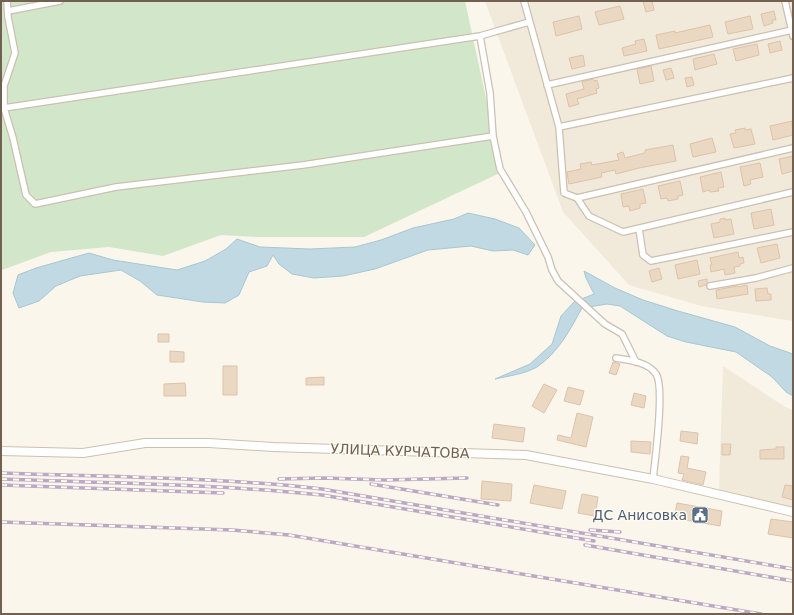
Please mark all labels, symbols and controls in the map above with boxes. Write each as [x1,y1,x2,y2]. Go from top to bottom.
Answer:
street label: УЛИЦА КУРЧАТОВА [330,441,470,461]
public building icon: ДС Анисовка [690,505,710,525]
place label: ДС Анисовка [592,507,687,523]

